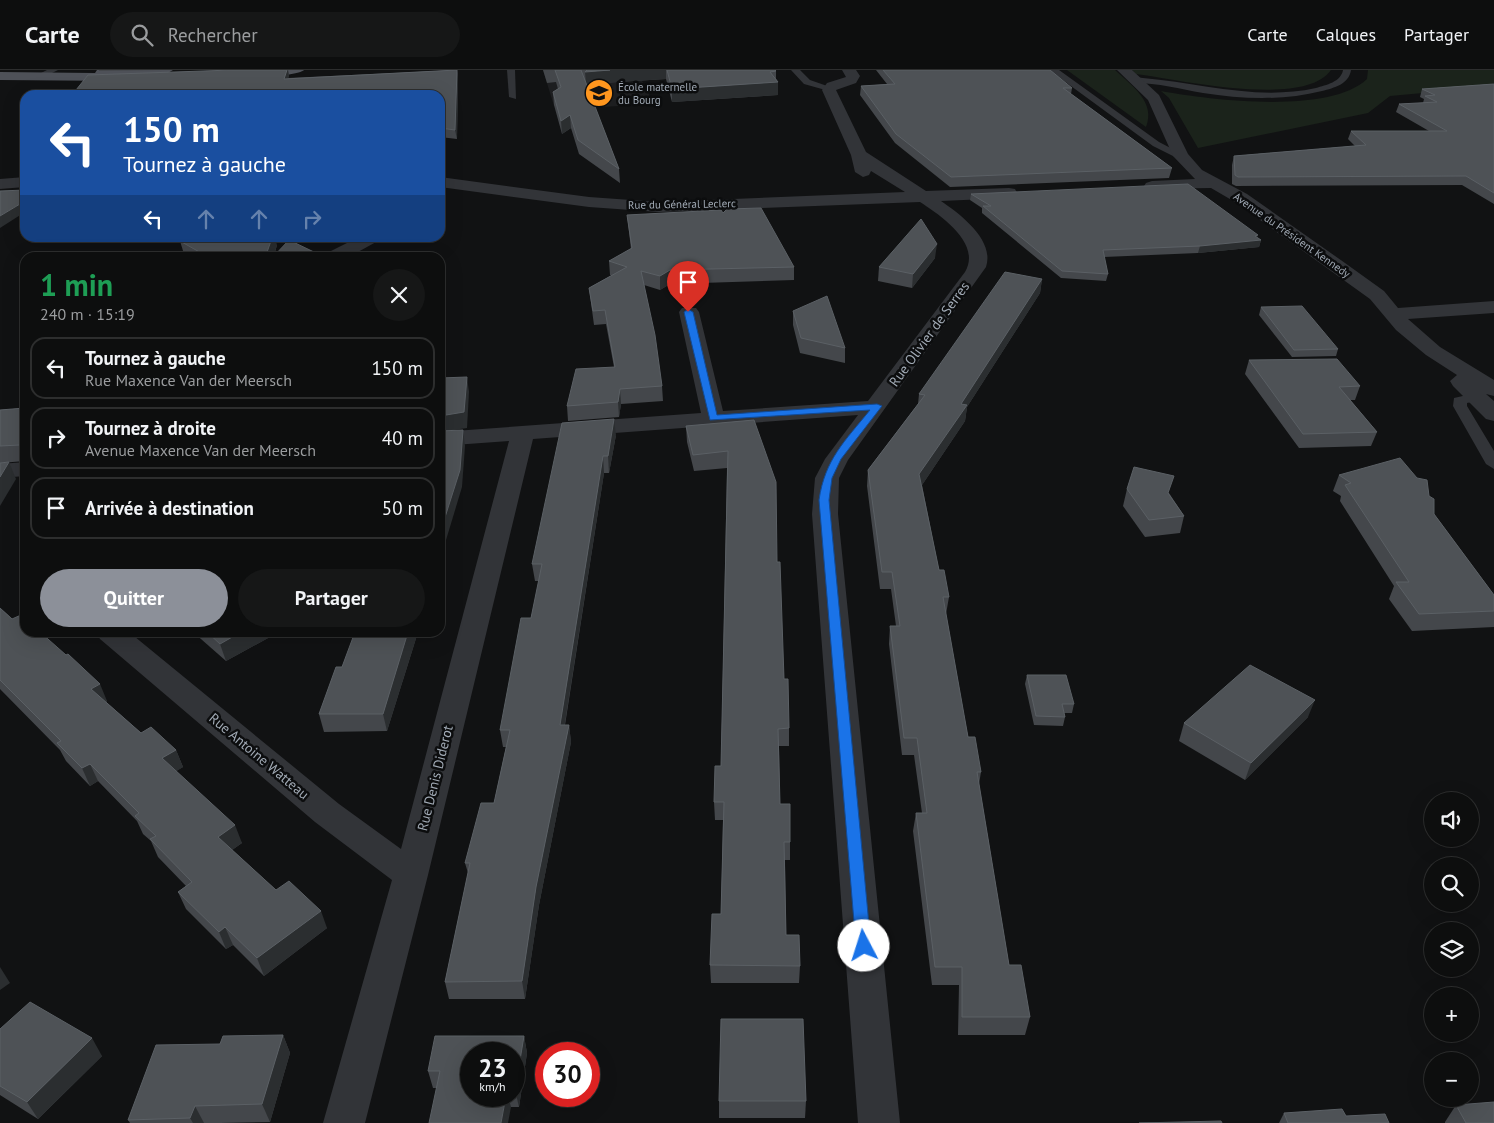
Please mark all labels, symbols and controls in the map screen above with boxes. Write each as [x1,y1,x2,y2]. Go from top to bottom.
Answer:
search box [110,12,460,57]
text: Carte [25,19,80,50]
icon: search [128,21,156,49]
text: Rechercher [168,23,258,47]
text: Carte [1247,23,1288,46]
text: Calques [1316,23,1376,46]
text: Partager [1404,23,1469,46]
school or university icon: École maternelle du Bourg [584,78,614,108]
place label: École maternelle du Bourg [618,80,698,107]
text: 150 m [123,106,220,152]
icon: left [40,110,105,175]
text: Tournez à gauche [123,150,286,178]
street label: Avenue du Président Kennedy [1231,189,1354,281]
street label: Rue du Général Leclerc [628,196,736,212]
icon: left [139,205,167,233]
icon: ahead [192,205,220,233]
icon: ahead [245,205,273,233]
icon: right [298,205,326,233]
pin [667,261,709,312]
text: 1 min [40,265,113,304]
icon: arrive [674,268,702,296]
button: close [373,269,425,321]
street label: Rue Olivier de Serres [885,278,973,390]
text: 240 m · 15:19 [40,304,135,324]
text: Tournez à gauche [85,346,226,370]
icon: left [42,354,70,382]
text: 150 m [371,356,423,380]
text: Rue Maxence Van der Meersch [85,370,292,390]
text: Tournez à droite [85,416,216,440]
icon: right [42,424,70,452]
text: 40 m [382,426,423,450]
text: Avenue Maxence Van der Meersch [85,440,316,460]
icon: arrive [42,494,70,522]
text: Arrivée à destination [85,496,254,520]
text: 50 m [382,496,423,520]
button: Quitter [40,569,228,627]
button: Partager [238,569,425,627]
street label: Rue Antoine Watteau [205,709,313,803]
street label: Rue Denis Diderot [413,723,457,833]
map controls [1424,792,1479,1107]
button: sound [1424,792,1479,847]
button: search [1424,857,1479,912]
position arrow [837,919,889,971]
button: layers [1424,922,1479,977]
button: + [1424,987,1479,1042]
speed limit sign: 30 [535,1042,600,1107]
text: 23 [478,1052,507,1084]
button: − [1424,1052,1479,1107]
text: km/h [479,1079,506,1094]

